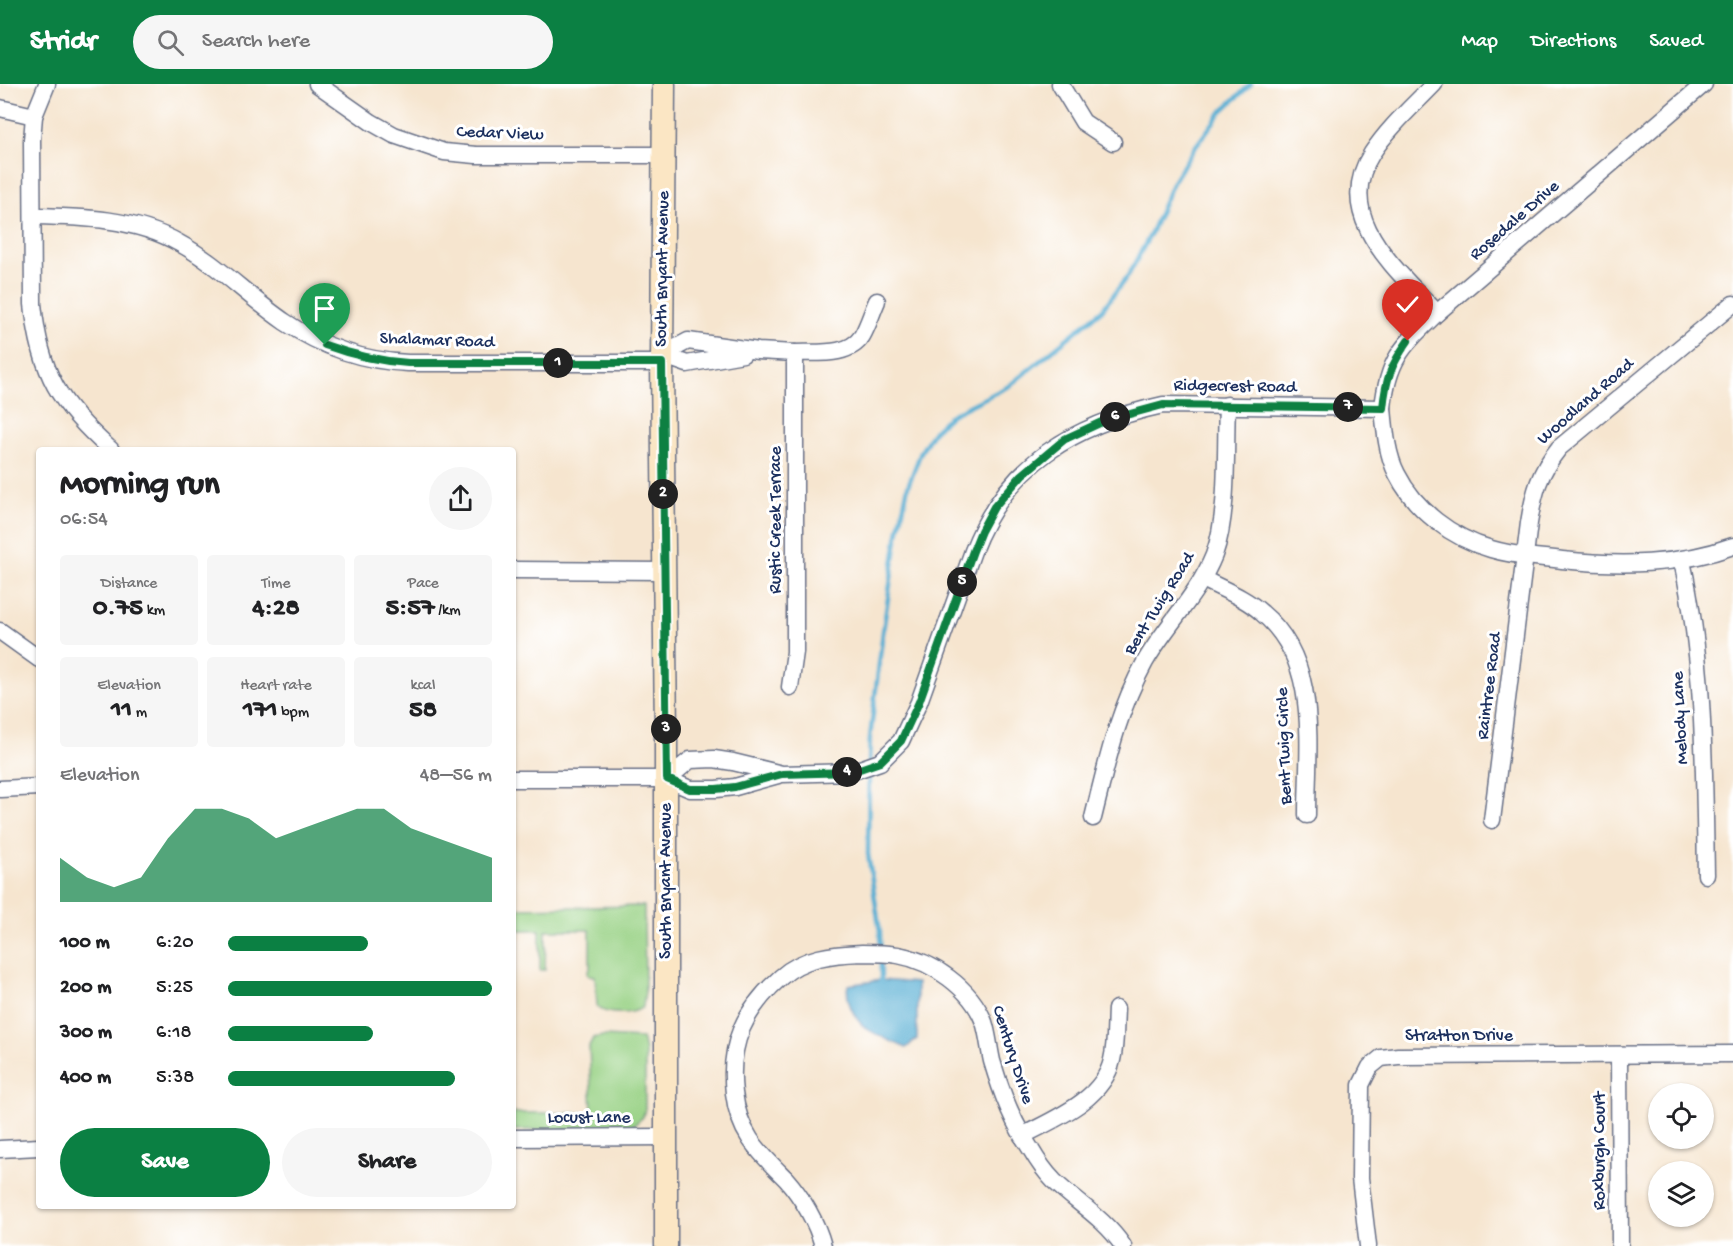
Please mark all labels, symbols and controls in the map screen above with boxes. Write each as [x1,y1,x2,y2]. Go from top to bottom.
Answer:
search box [133,15,553,69]
text: Stridr [30,26,97,59]
icon: search [154,26,187,59]
text: Search here [202,29,310,55]
text: Map [1461,30,1498,55]
text: Directions [1531,30,1616,55]
text: Saved [1649,30,1703,55]
street label: Cedar View [456,122,544,146]
street label: Rosedale Drive [1466,176,1565,266]
street label: South Bryant Avenue [651,190,675,347]
pin [1382,279,1433,341]
pin [299,283,350,345]
icon: check [1391,288,1424,321]
icon: arrive [308,292,341,325]
street label: Shalamar Road [379,329,496,354]
pin: 1 [543,348,573,378]
text: 1 [555,353,561,372]
street label: Woodland Road [1533,353,1640,450]
street label: Ridgecrest Road [1173,375,1298,399]
pin: 7 [1333,392,1363,422]
text: 7 [1344,397,1352,416]
pin: 6 [1100,402,1130,432]
text: 6 [1111,407,1119,426]
street label: Rustic Creek Terrace [766,446,787,594]
text: Morning run [60,467,220,505]
button: share [429,467,492,530]
pin: 2 [648,479,678,509]
text: 2 [659,484,667,503]
text: 06:54 [60,509,108,532]
street label: Bent Twig Road [1119,547,1201,660]
pin: 5 [947,567,977,597]
text: 5 [958,572,966,591]
text: Distance [101,575,157,594]
text: Time [261,575,291,594]
text: Pace [407,575,439,594]
text: 0.75 [93,594,143,625]
text: 4:28 [252,594,300,625]
text: 5:57 [385,594,434,625]
text: km [143,602,165,621]
text: /km [434,602,461,621]
street label: Raintree Road [1473,630,1507,741]
street label: Melody Lane [1668,670,1694,765]
text: Elevation [97,677,161,696]
text: Heart rate [240,677,312,696]
text: kcal [411,677,435,696]
street label: Bent Twig Circle [1272,686,1298,806]
text: 11 [111,696,132,727]
text: 171 [243,696,278,727]
text: 58 [409,696,437,727]
text: m [132,704,147,723]
text: bpm [278,704,309,723]
pin: 3 [651,714,681,744]
text: 3 [662,719,670,738]
pin: 4 [832,757,862,787]
text: 4 [843,762,851,781]
text: Elevation [60,765,140,788]
text: 48–56 m [420,765,492,788]
street label: South Bryant Avenue [656,802,677,959]
text: 100 m [60,932,110,955]
text: 6:20 [156,932,194,955]
text: 200 m [60,977,111,1000]
text: 5:25 [156,977,193,1000]
street label: Century Drive [986,1003,1038,1107]
text: 300 m [60,1022,112,1045]
text: 6:18 [156,1022,191,1045]
street label: Stratton Drive [1405,1026,1514,1047]
text: 400 m [60,1067,111,1090]
text: 5:38 [156,1067,194,1090]
map controls [1648,1083,1714,1227]
button: locate [1648,1083,1714,1149]
street label: Roxburgh Court [1590,1090,1611,1210]
street label: Locust Lane [547,1108,631,1129]
button: Save [60,1128,270,1197]
button: Share [282,1128,492,1197]
button: layers [1648,1161,1714,1227]

